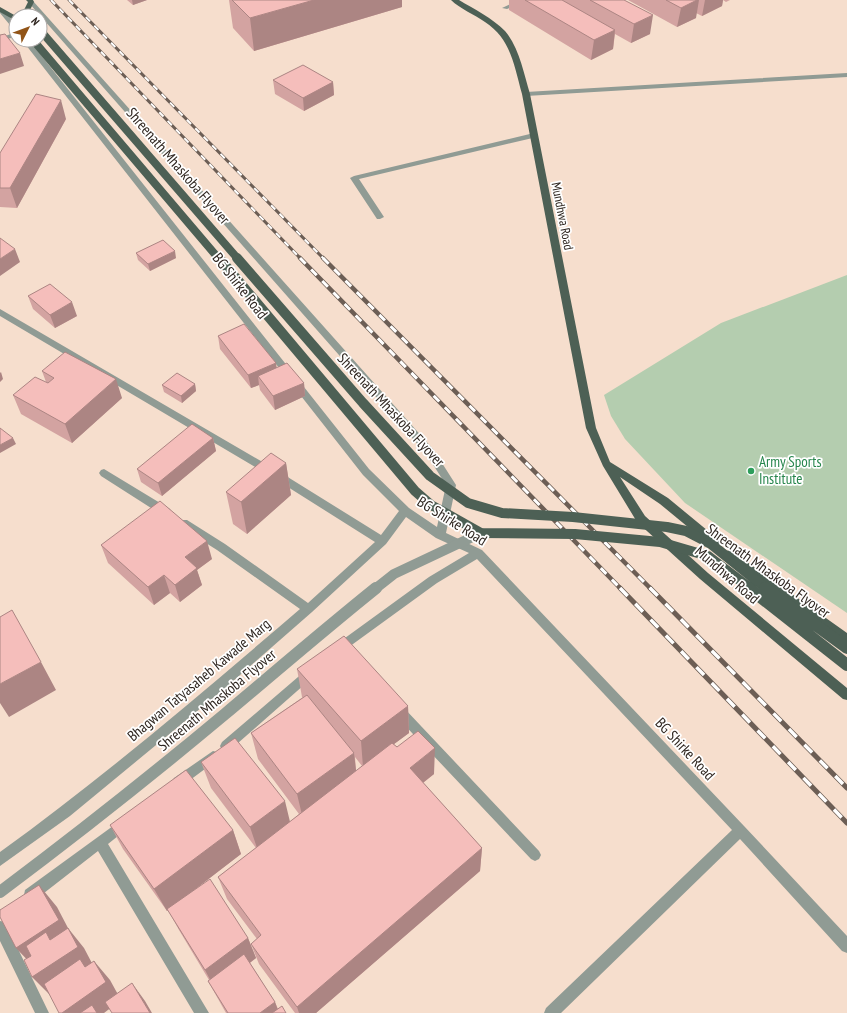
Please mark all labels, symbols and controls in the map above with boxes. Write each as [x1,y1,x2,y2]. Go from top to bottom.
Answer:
north arrow [8,8,48,48]
text: N [28,14,43,28]
street label: Shreenath Mhaskoba Flyover [122,103,235,229]
street label: Mundhwa Road [548,181,577,251]
street label: BG Shirke Road [209,249,272,323]
street label: Shreenath Mhaskoba Flyover [334,349,450,471]
place label: Army Sports Institute [759,452,821,488]
marker: Army Sports Institute [746,466,756,476]
street label: BG Shirke Road [414,492,491,549]
street label: Shreenath Mhaskoba Flyover [703,519,835,623]
street label: Mundhwa Road [691,541,764,608]
street label: Bhagwan Tatyasaheb Kawade Marg [123,614,274,745]
street label: Shreenath Mhaskoba Flyover [154,644,280,755]
street label: BG Shirke Road [652,713,719,784]

